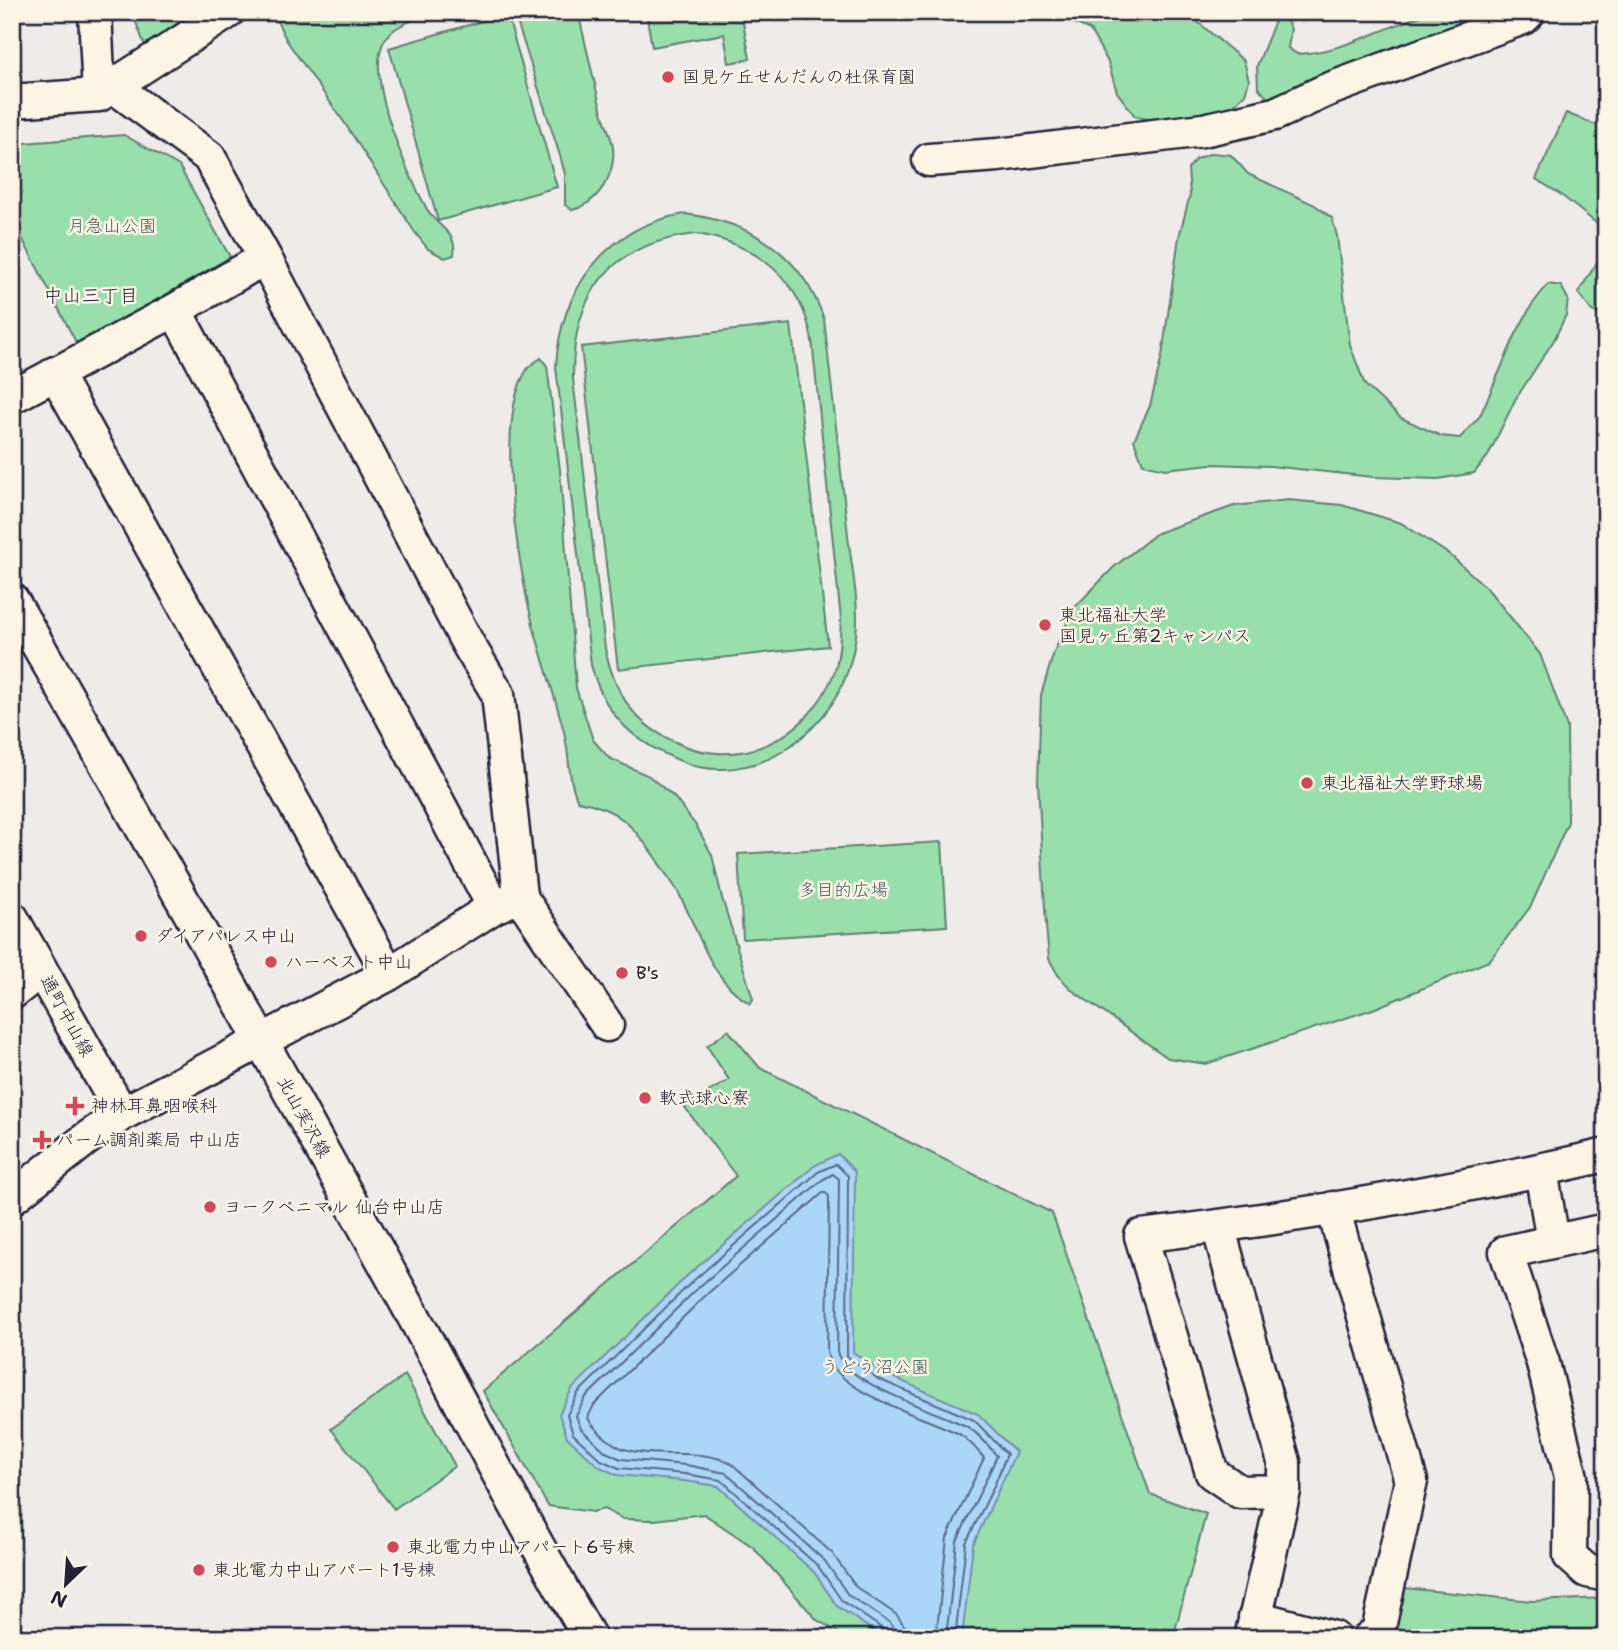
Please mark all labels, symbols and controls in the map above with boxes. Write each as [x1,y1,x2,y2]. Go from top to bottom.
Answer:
place label: 国見ケ丘せんだんの杜保育園 [682,65,916,89]
marker: 国見ケ丘せんだんの杜保育園 [660,69,676,85]
park label: 月急山公園 [67,214,157,238]
district label: 中山三丁目 [43,283,139,308]
place label: 東北福祉大学 国見ヶ丘第2キャンパス [1059,603,1251,648]
marker: 東北福祉大学 国見ヶ丘第2キャンパス [1037,617,1053,633]
place label: 東北福祉大学野球場 [1321,771,1483,795]
marker: 東北福祉大学野球場 [1299,775,1315,791]
park label: 多目的広場 [798,878,888,902]
place label: ダイアパレス中山 [155,924,296,948]
marker: ダイアパレス中山 [133,928,149,944]
place label: ハーベスト中山 [285,950,412,974]
marker: ハーベスト中山 [263,954,279,970]
place label: B's [636,961,659,985]
marker: B's [614,965,630,981]
street label: 通町中山線 [35,971,99,1061]
street label: 北山実沢線 [272,1072,336,1162]
place label: 軟式球心寮 [659,1086,749,1110]
marker: 軟式球心寮 [637,1090,653,1106]
place label: 神林耳鼻咽喉科 [91,1094,217,1118]
marker: 神林耳鼻咽喉科 [65,1096,85,1116]
place label: パーム調剤薬局 中山店 [56,1128,241,1152]
marker: パーム調剤薬局 中山店 [34,1132,50,1148]
place label: ヨークベニマル 仙台中山店 [224,1195,445,1219]
marker: ヨークベニマル 仙台中山店 [202,1199,218,1215]
park label: うどう沼公園 [821,1355,929,1379]
place label: 東北電力中山アパート6号棟 [407,1535,635,1559]
marker: 東北電力中山アパート6号棟 [385,1539,401,1555]
north arrow [32,1548,102,1618]
place label: 東北電力中山アパート1号棟 [213,1558,435,1582]
marker: 東北電力中山アパート1号棟 [191,1562,207,1578]
text: N [47,1584,71,1613]

